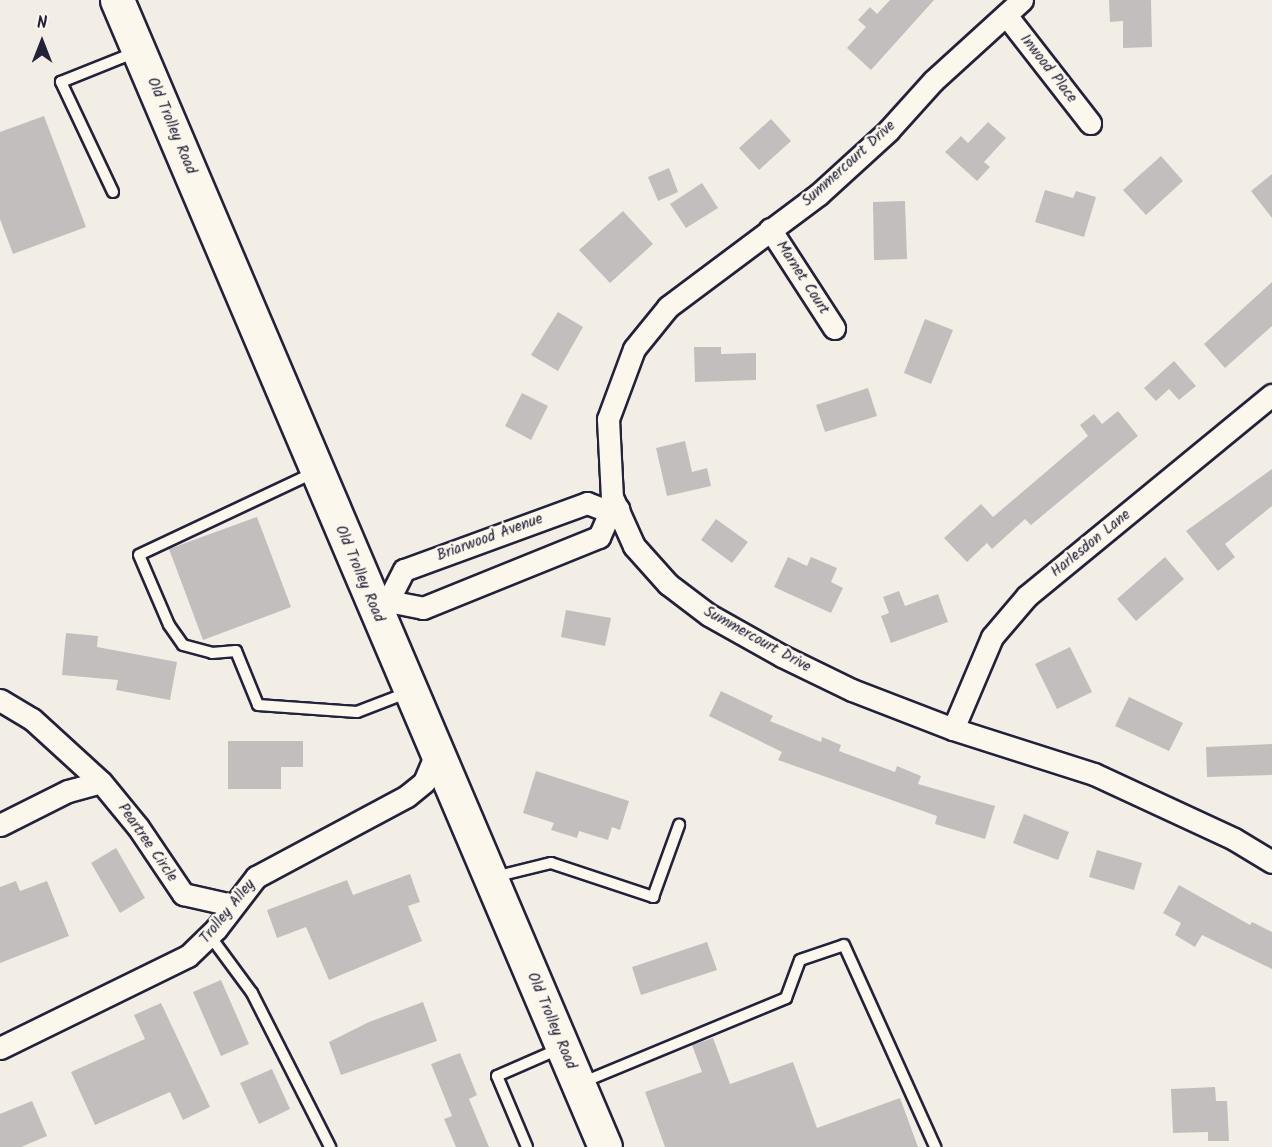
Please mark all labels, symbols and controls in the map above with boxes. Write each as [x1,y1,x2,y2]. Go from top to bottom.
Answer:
text: N [37,11,47,36]
north arrow [12,12,72,72]
street label: Inwood Place [1016,31,1080,107]
street label: Old Trolley Road [143,75,199,177]
street label: Summercourt Drive [799,117,899,211]
street label: Marnet Court [772,238,832,318]
street label: Harlesdon Lane [1048,506,1134,582]
street label: Briarwood Avenue [435,510,545,566]
street label: Old Trolley Road [331,523,387,625]
street label: Summercourt Drive [700,603,814,677]
street label: Peartree Circle [113,800,181,886]
street label: Trolley Alley [197,876,259,948]
street label: Old Trolley Road [523,970,579,1072]

